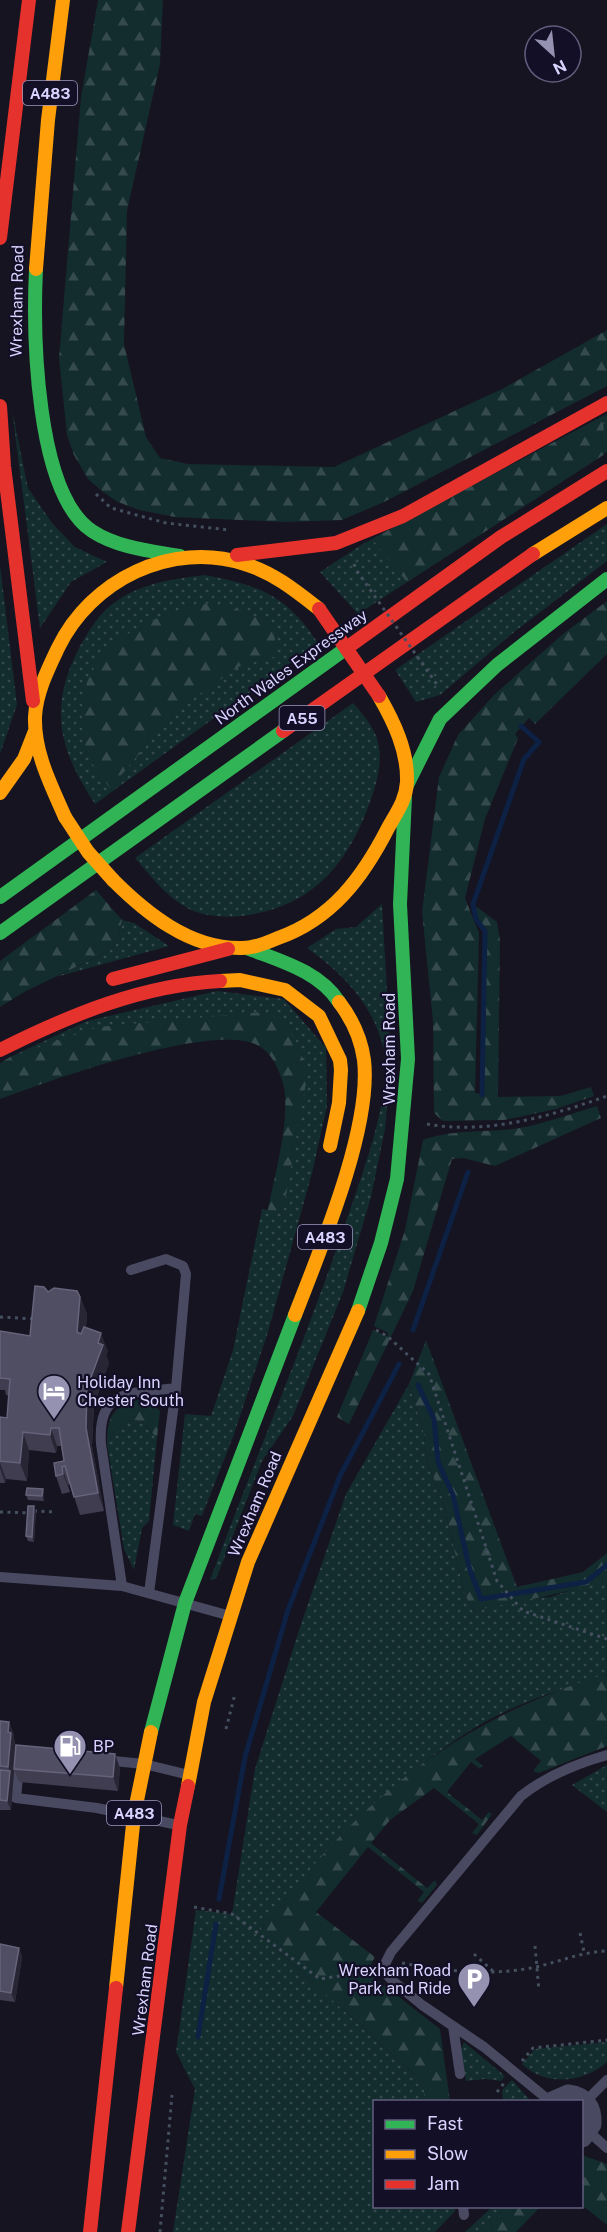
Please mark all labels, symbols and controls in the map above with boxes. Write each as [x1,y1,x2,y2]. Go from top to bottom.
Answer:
north arrow [523,24,583,84]
text: N [550,56,569,78]
road number: A483 [23,81,77,105]
street label: Wrexham Road [7,245,27,357]
street label: North Wales Expressway [211,605,371,729]
road number: A55 [280,706,324,730]
street label: Wrexham Road [380,993,399,1105]
road number: A483 [298,1225,352,1249]
hotel icon: Holiday Inn Chester South [36,1373,72,1420]
place label: Holiday Inn Chester South [77,1373,184,1410]
street label: Wrexham Road [224,1449,286,1559]
fuel station icon: BP [52,1728,88,1775]
place label: BP [93,1737,114,1756]
road number: A483 [107,1801,161,1825]
street label: Wrexham Road [129,1923,161,2037]
place label: Wrexham Road Park and Ride [339,1961,451,1998]
parking icon: Wrexham Road Park and Ride [456,1961,492,2008]
legend [373,2100,583,2208]
text: Fast [427,2113,463,2134]
text: Slow [427,2143,468,2164]
text: Jam [427,2173,460,2194]

